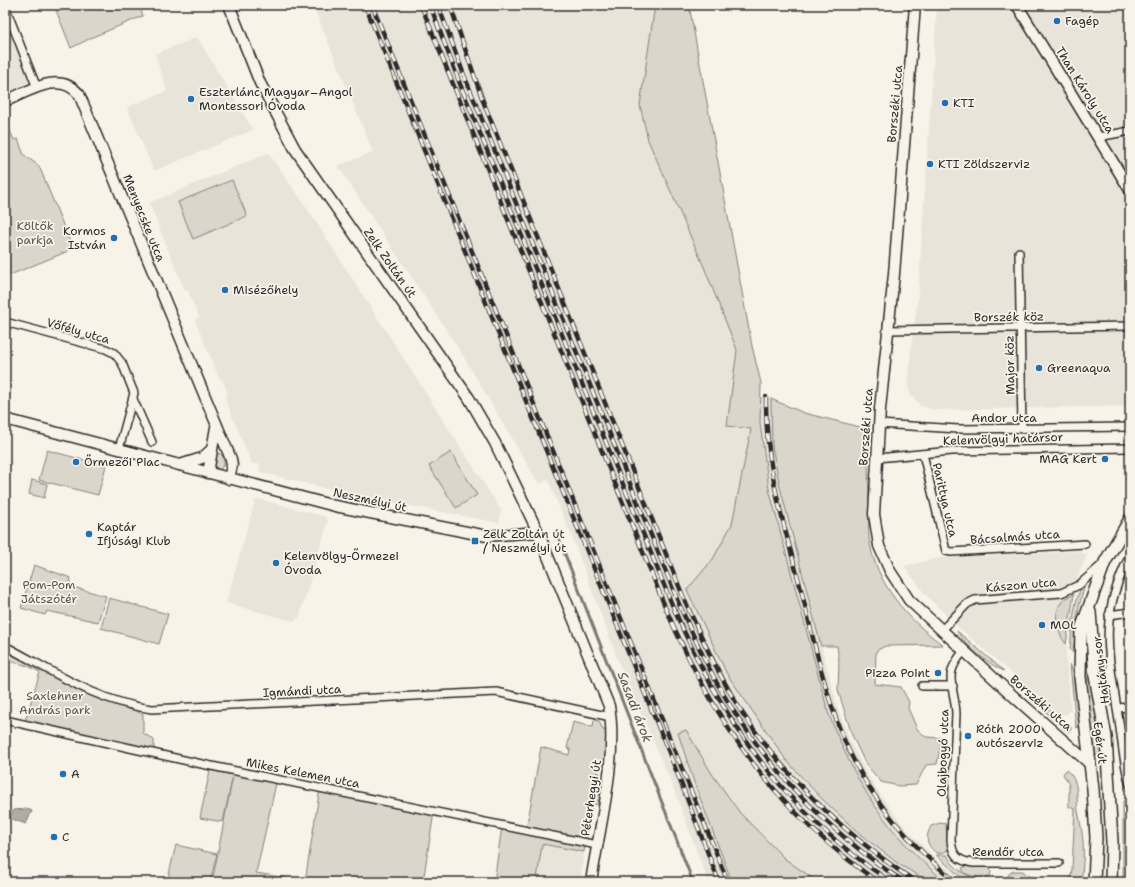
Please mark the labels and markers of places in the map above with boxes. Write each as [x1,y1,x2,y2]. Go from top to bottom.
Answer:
place label: Fagép [1065,13,1099,29]
marker: Fagép [1052,16,1062,26]
place label: Eszterlánc Magyar–Angol Montessori Óvoda [199,84,353,114]
marker: Eszterlánc Magyar–Angol Montessori Óvoda [186,94,196,104]
place label: KTI [953,95,975,111]
marker: KTI [940,98,950,108]
place label: KTI Zöldszerviz [938,156,1030,172]
marker: KTI Zöldszerviz [925,159,935,169]
place label: Kormos István [63,223,106,253]
marker: Kormos István [109,233,119,243]
place label: Misézőhely [233,282,298,298]
marker: Misézőhely [220,285,230,295]
place label: Greenaqua [1047,360,1111,376]
marker: Greenaqua [1034,363,1044,373]
place label: MAG Kert [1039,451,1097,467]
place label: Őrmezői Piac [84,454,160,470]
marker: MAG Kert [1100,454,1110,464]
marker: Őrmezői Piac [71,457,81,467]
place label: Kaptár Ifjúsági Klub [97,519,171,549]
place label: Zelk Zoltán út / Neszmélyi út [483,526,566,556]
marker: Kaptár Ifjúsági Klub [84,529,94,539]
marker: Zelk Zoltán út / Neszmélyi út [470,536,480,546]
place label: Kelenvölgy-Őrmezei Óvoda [284,548,399,578]
marker: Kelenvölgy-Őrmezei Óvoda [271,558,281,568]
place label: MOL [1050,617,1077,633]
marker: MOL [1037,620,1047,630]
place label: Pizza Point [865,665,930,681]
marker: Pizza Point [933,668,943,678]
place label: Róth 2000 autószerviz [976,721,1044,751]
marker: Róth 2000 autószerviz [963,731,973,741]
place label: A [71,766,80,782]
marker: A [58,769,68,779]
place label: C [62,829,69,845]
marker: C [49,832,59,842]

